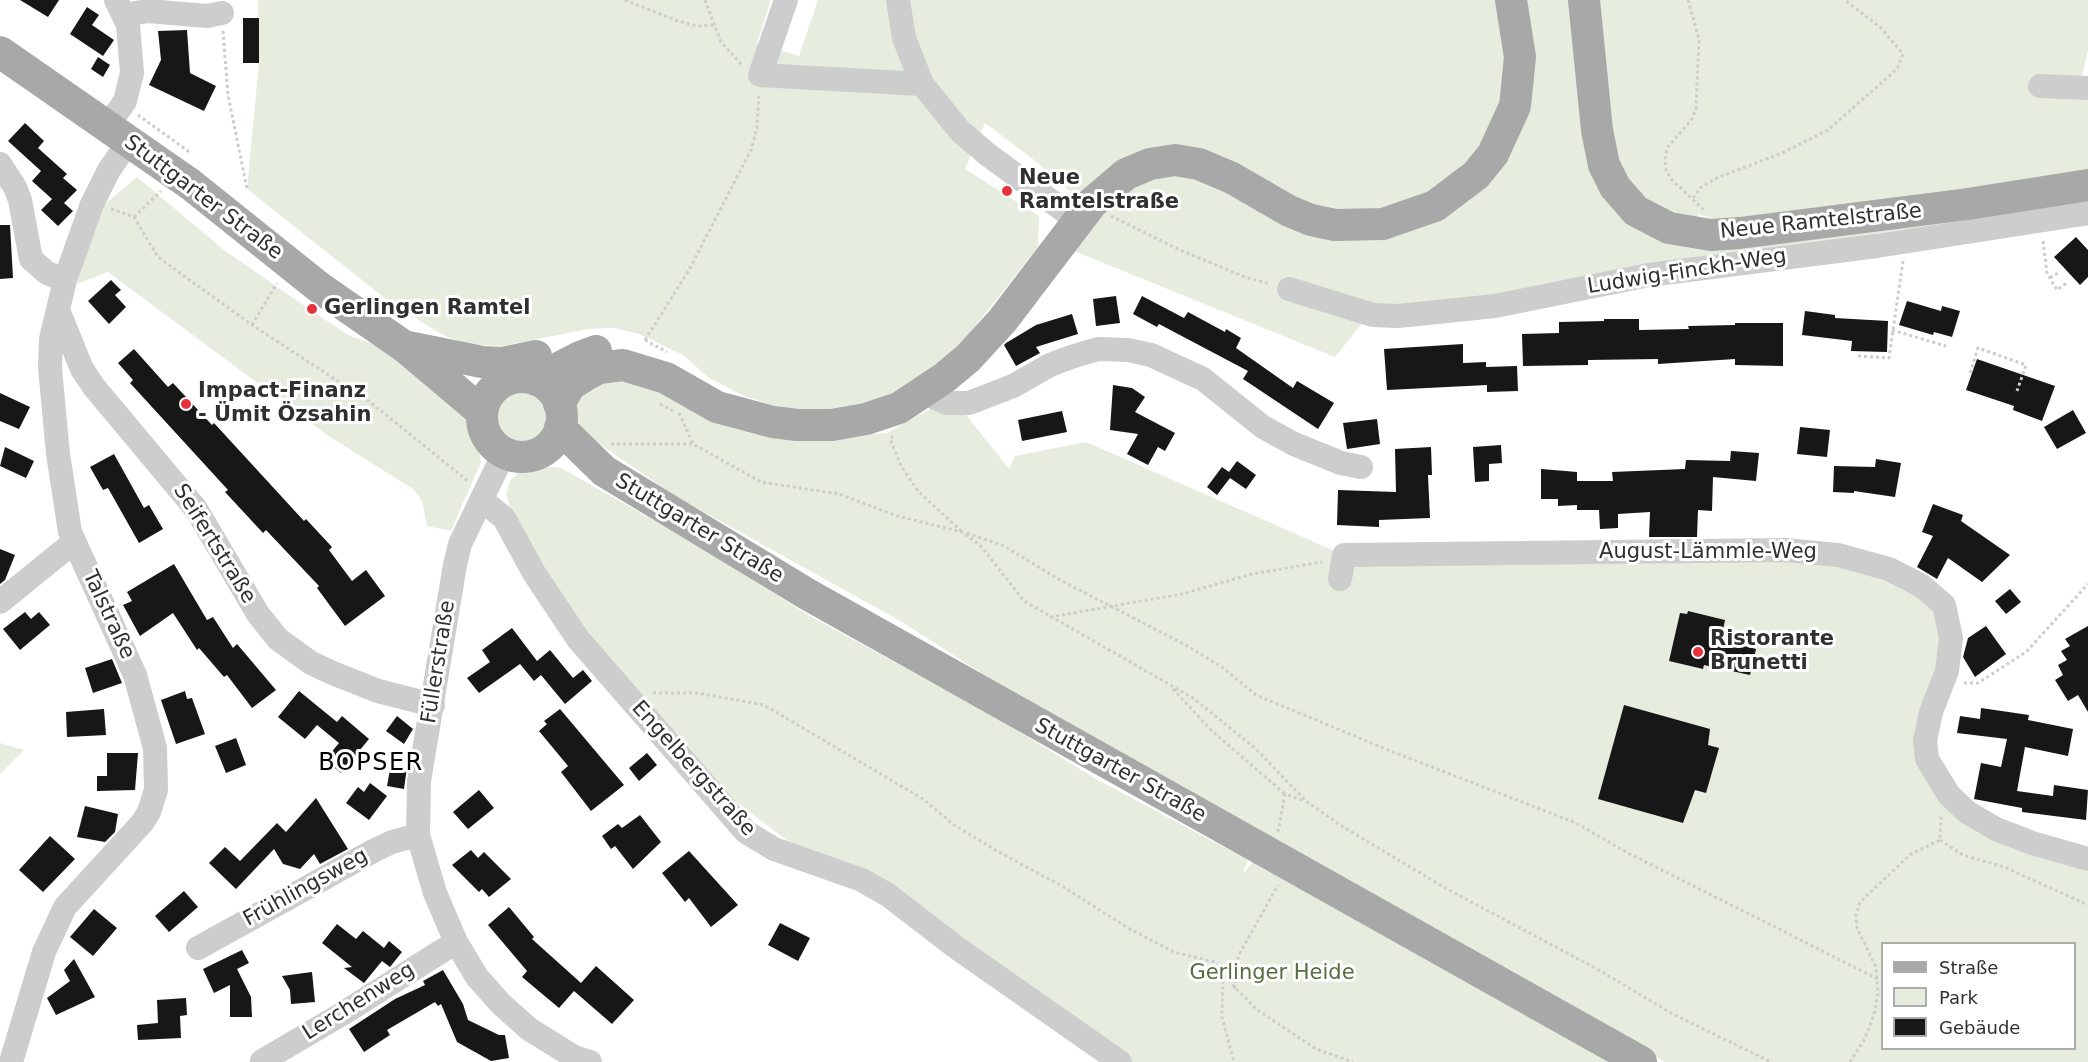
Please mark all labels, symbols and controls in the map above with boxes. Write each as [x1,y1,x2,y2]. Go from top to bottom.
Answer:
street label: Stuttgarter Straße [119,130,287,266]
place label: Neue Ramtelstraße [1019,166,1179,216]
marker: Neue Ramtelstraße [1000,184,1014,198]
street label: Neue Ramtelstraße [1719,199,1923,245]
street label: Ludwig-Finckh-Weg [1586,244,1788,300]
place label: Gerlingen Ramtel [324,296,530,322]
marker: Gerlingen Ramtel [305,302,319,316]
place label: Impact-Finanz - Ümit Özsahin [198,379,371,429]
marker: Impact-Finanz - Ümit Özsahin [179,397,193,411]
street label: Stuttgarter Straße [610,469,788,589]
street label: Seifertstraße [167,480,261,608]
street label: August-Lämmle-Weg [1599,540,1817,566]
street label: Talstraße [77,567,139,663]
street label: Füllerstraße [417,599,461,725]
place label: Ristorante Brunetti [1710,627,1834,677]
marker: Ristorante Brunetti [1691,645,1705,659]
street label: Engelbergstraße [626,696,760,842]
street label: Stuttgarter Straße [1030,713,1210,829]
district label: BOPSER [318,750,424,778]
street label: Frühlingsweg [239,843,373,933]
legend [1881,942,2076,1050]
text: Straße [1939,957,1998,978]
street label: Lerchenweg [299,958,419,1046]
park label: Gerlinger Heide [1189,961,1355,987]
text: Park [1939,987,1978,1008]
text: Gebäude [1939,1017,2020,1038]

